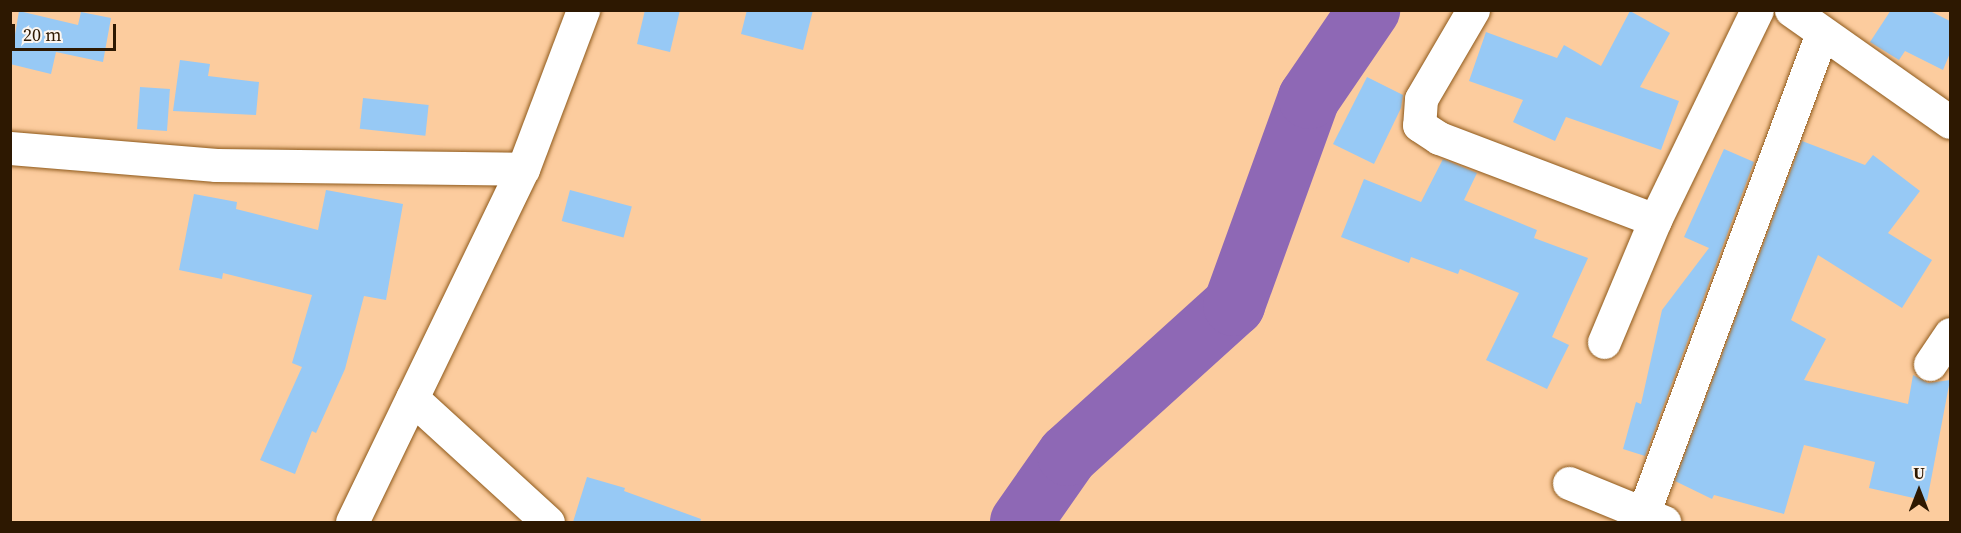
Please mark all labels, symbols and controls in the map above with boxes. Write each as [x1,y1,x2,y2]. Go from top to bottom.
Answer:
scale bar [15,12,118,50]
text: 20 m [23,22,61,47]
north arrow [1889,461,1949,521]
text: U [1913,462,1925,484]

